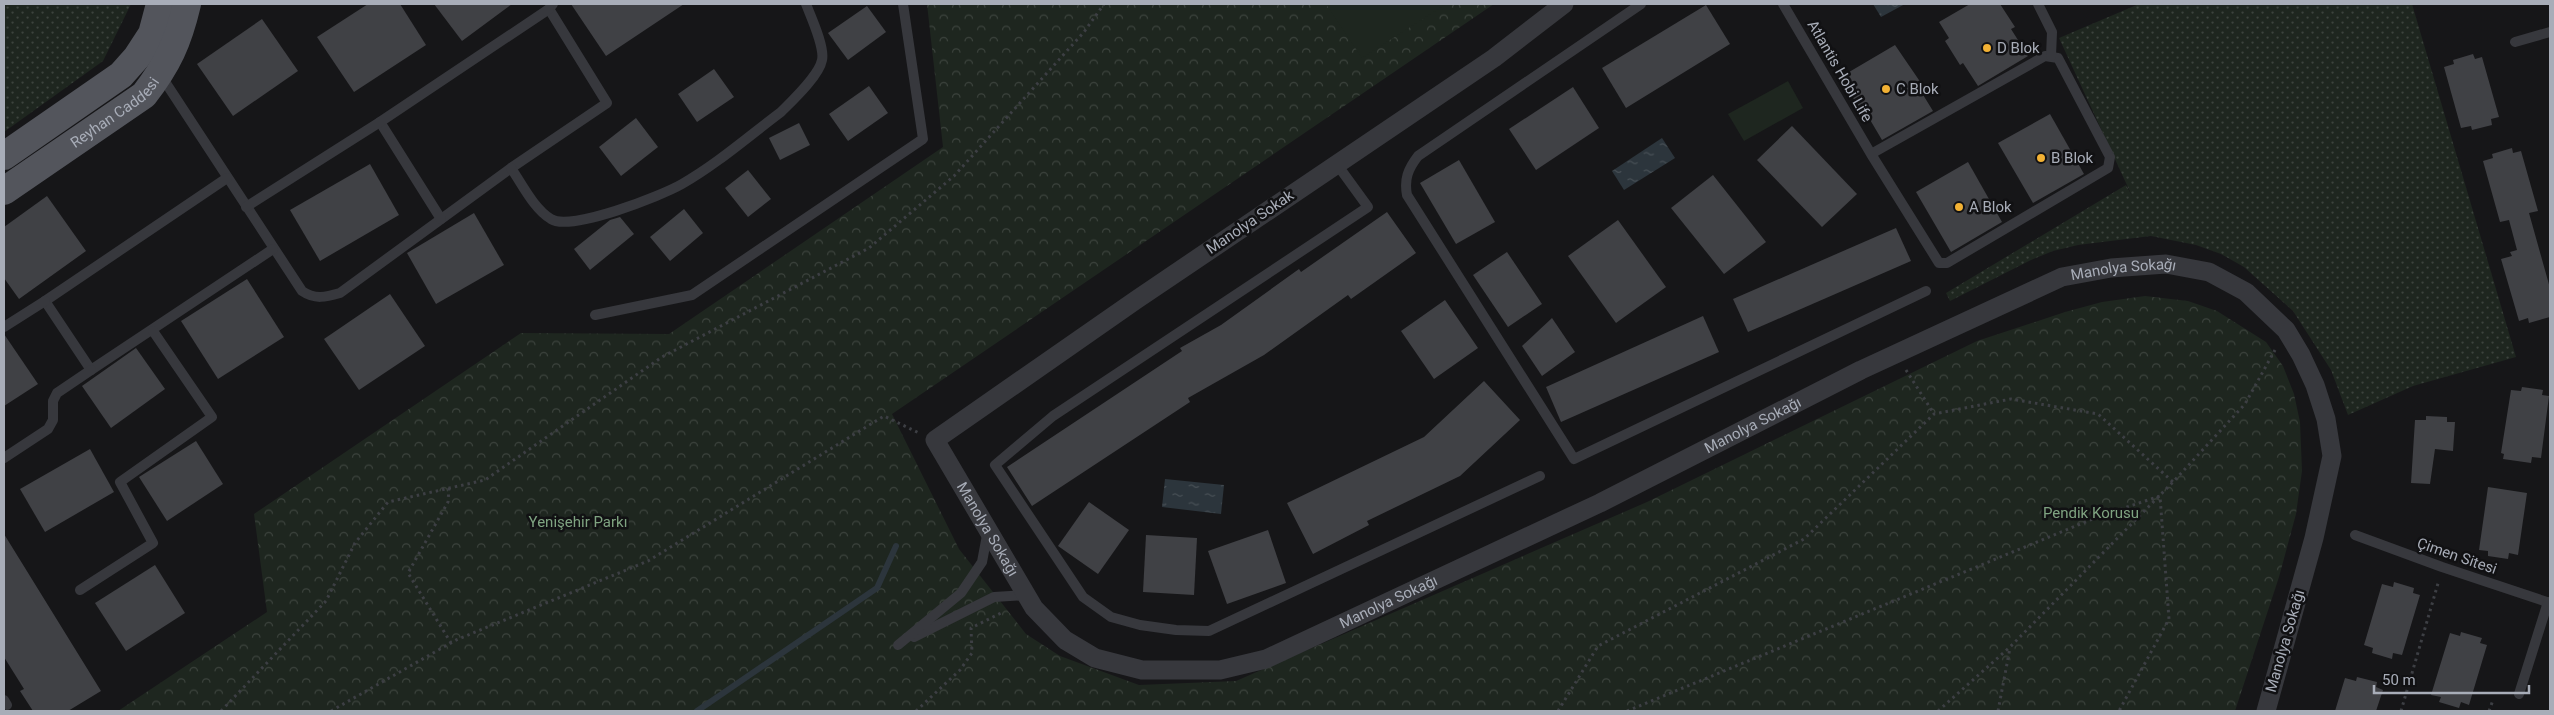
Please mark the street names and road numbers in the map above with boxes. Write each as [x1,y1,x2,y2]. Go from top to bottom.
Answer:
street label: Atlantis Hobi Life [1804,17,1876,125]
street label: Reyhan Caddesi [67,74,163,152]
street label: Manolya Sokak [1203,186,1297,258]
street label: Manolya Sokağı [2069,255,2178,284]
street label: Manolya Sokağı [1701,393,1804,457]
street label: Manolya Sokağı [953,479,1022,579]
street label: Çimen Sitesi [2415,534,2499,578]
street label: Manolya Sokağı [1337,571,1440,632]
street label: Manolya Sokağı [2262,588,2308,694]

